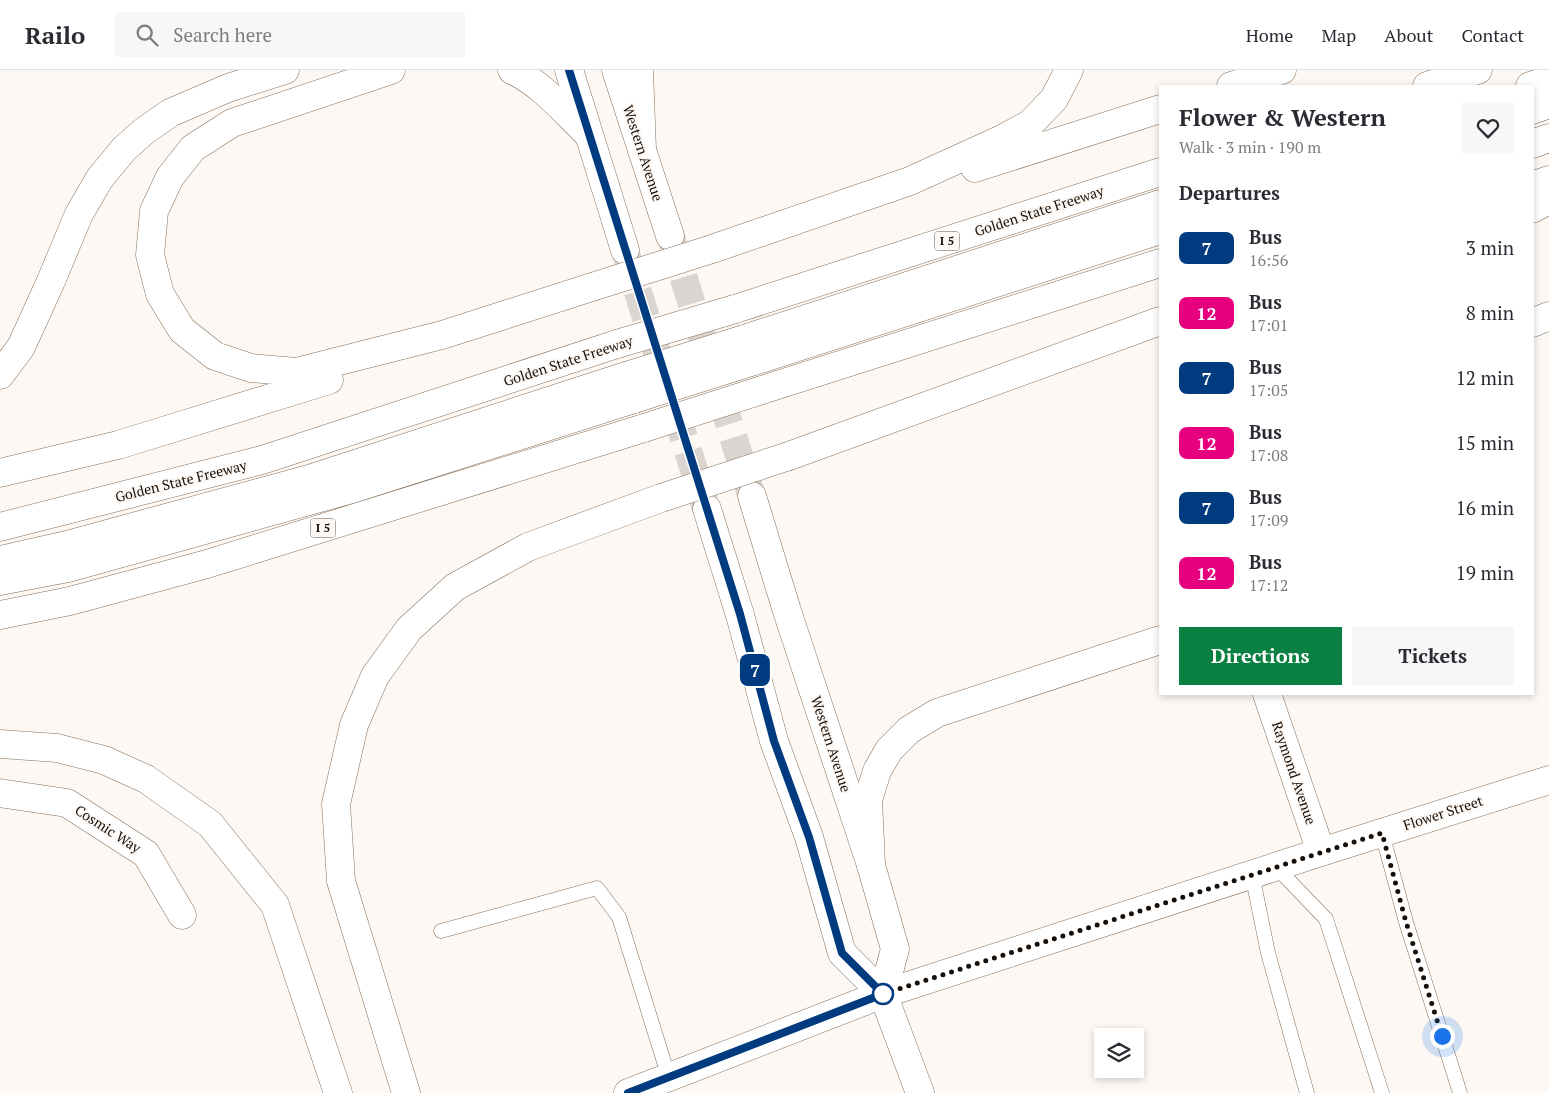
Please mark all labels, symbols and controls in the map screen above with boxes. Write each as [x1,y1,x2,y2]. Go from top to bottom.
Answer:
search box [115,12,465,57]
text: Railo [25,19,85,51]
icon: search [133,21,161,49]
text: Search here [173,22,272,47]
text: Home [1246,23,1293,47]
text: Map [1321,23,1356,47]
text: About [1384,23,1433,47]
text: Contact [1461,23,1524,47]
text: Flower & Western [1179,101,1386,133]
street label: Western Avenue [619,102,668,203]
button: heart [1462,102,1514,154]
text: Walk · 3 min · 190 m [1179,136,1321,158]
street label: Golden State Freeway [972,180,1107,240]
text: Departures [1179,180,1280,205]
text: Bus [1249,224,1282,249]
road number: I 5 [934,232,960,250]
text: 3 min [1466,235,1514,260]
text: 7 [1201,236,1212,260]
text: 16:56 [1249,249,1288,271]
text: Bus [1249,289,1282,314]
text: 8 min [1466,300,1514,325]
text: 12 [1196,301,1217,325]
text: 17:01 [1249,314,1288,336]
street label: Golden State Freeway [501,330,636,390]
text: Bus [1249,354,1282,379]
text: 12 min [1456,365,1514,390]
text: 7 [1201,366,1212,390]
text: 17:05 [1249,379,1288,401]
text: Bus [1249,419,1282,444]
text: 15 min [1456,430,1514,455]
text: 12 [1196,431,1217,455]
text: 17:08 [1249,444,1288,466]
street label: Golden State Freeway [113,455,250,506]
text: Bus [1249,484,1282,509]
text: 16 min [1456,495,1514,520]
text: 7 [1201,496,1212,520]
text: 17:09 [1249,509,1288,531]
road number: I 5 [310,518,336,538]
text: Bus [1249,549,1282,574]
text: 19 min [1456,560,1514,585]
text: 12 [1196,561,1217,585]
text: 17:12 [1249,574,1288,596]
button: Directions [1179,627,1342,685]
button: Tickets [1352,627,1514,685]
line badge: 7 [739,654,771,686]
text: 7 [750,658,760,682]
street label: Western Avenue [807,693,856,794]
street label: Raymond Avenue [1268,719,1321,827]
street label: Flower Street [1401,790,1486,834]
street label: Cosmic Way [72,800,146,857]
unlabelled marker [872,983,894,1005]
your location [1430,1024,1455,1049]
map controls [1094,1028,1144,1078]
button: layers [1094,1028,1144,1078]

